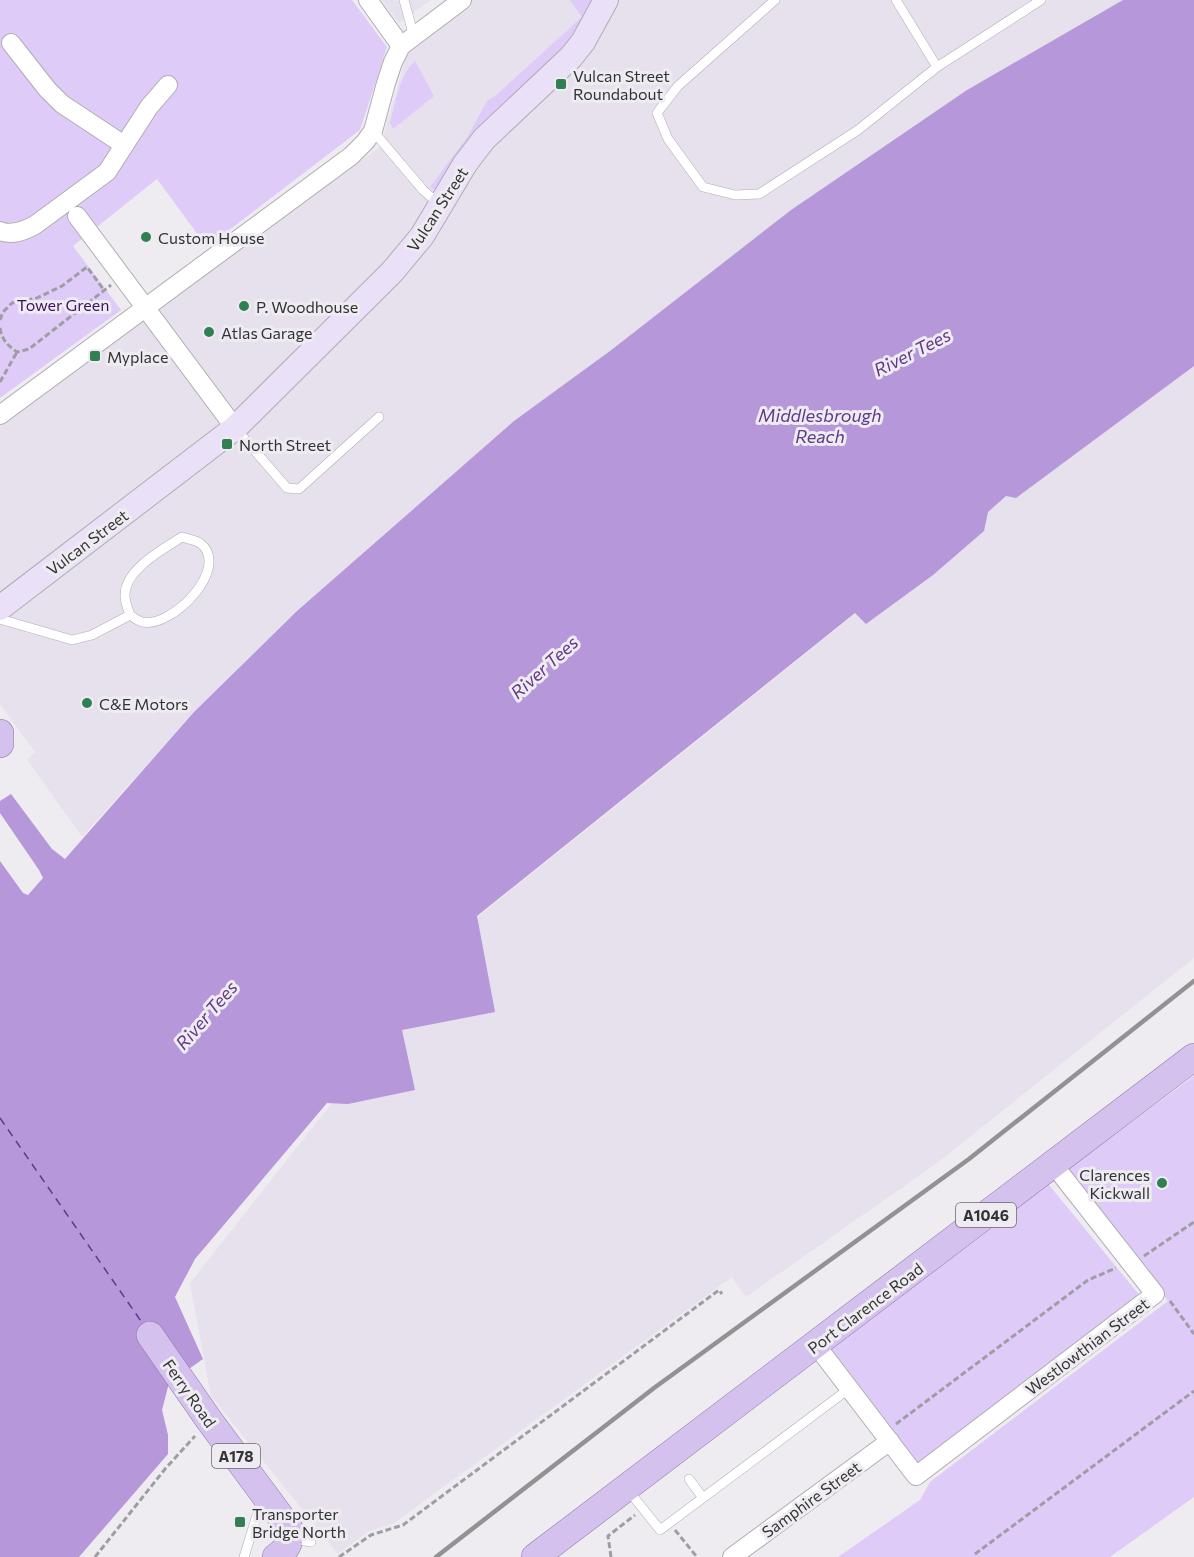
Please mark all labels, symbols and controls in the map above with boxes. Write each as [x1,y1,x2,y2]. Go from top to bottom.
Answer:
place label: Vulcan Street Roundabout [573,66,670,103]
marker: Vulcan Street Roundabout [554,77,568,91]
street label: Vulcan Street [403,163,472,255]
place label: Custom House [158,228,264,247]
marker: Custom House [139,230,153,244]
park label: Tower Green [17,295,109,314]
place label: P. Woodhouse [256,297,358,316]
marker: P. Woodhouse [237,299,251,313]
place label: Atlas Garage [221,323,312,342]
water label: River Tees [870,323,954,381]
marker: Atlas Garage [202,325,216,339]
place label: Myplace [107,347,168,366]
marker: Myplace [88,349,102,363]
water label: Middlesbrough Reach [758,404,882,447]
place label: North Street [239,435,331,454]
marker: North Street [220,437,234,451]
street label: Vulcan Street [43,505,132,579]
water label: River Tees [506,631,582,703]
place label: C&E Motors [99,694,188,713]
marker: C&E Motors [80,696,94,710]
water label: River Tees [170,976,242,1054]
place label: Clarences Kickwall [1079,1165,1150,1202]
marker: Clarences Kickwall [1155,1176,1169,1190]
road number: A1046 [956,1203,1016,1227]
street label: Port Clarence Road [804,1259,926,1357]
street label: Westlowthian Street [1022,1293,1153,1398]
street label: Ferry Road [160,1355,220,1431]
road number: A178 [212,1444,260,1468]
street label: Samphire Street [758,1457,864,1541]
place label: Transporter Bridge North [252,1504,346,1541]
marker: Transporter Bridge North [233,1515,247,1529]

